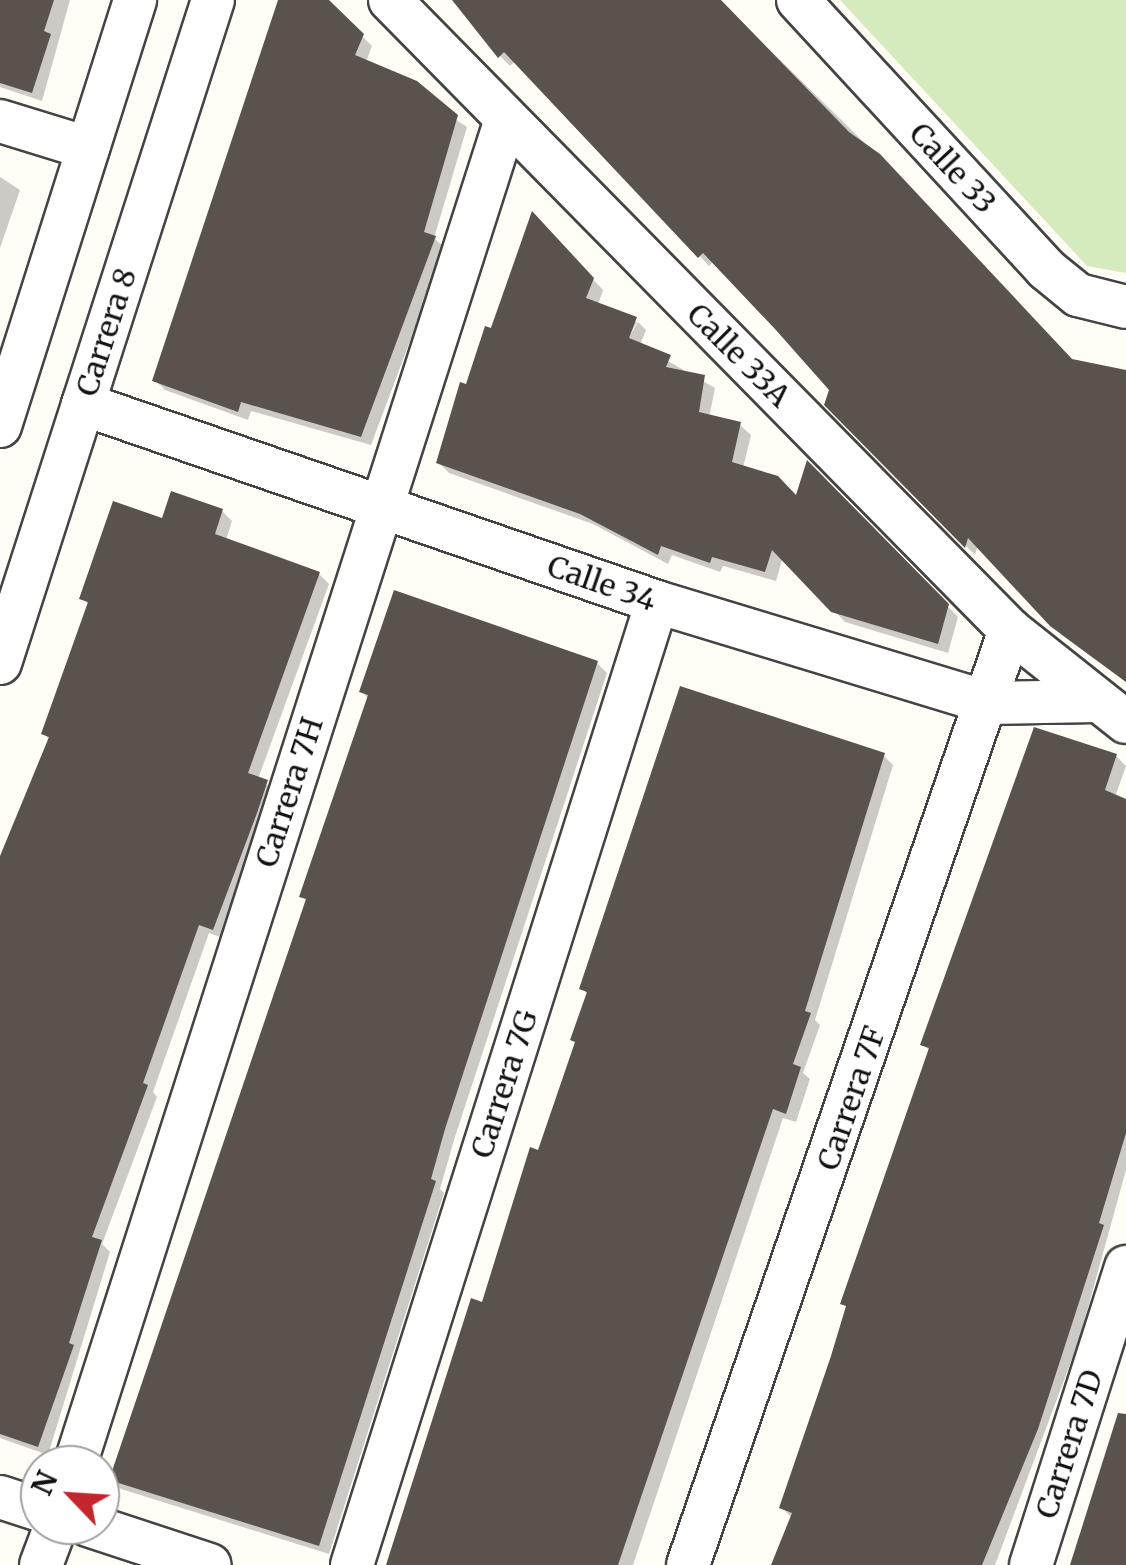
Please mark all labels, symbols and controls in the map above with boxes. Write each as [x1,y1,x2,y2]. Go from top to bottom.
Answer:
street label: Calle 33 [902,115,1004,221]
street label: Carrera 8 [68,264,144,400]
street label: Calle 33A [680,296,798,414]
street label: Calle 34 [543,548,661,618]
street label: Carrera 7H [248,713,330,871]
street label: Carrera 7G [463,1006,545,1162]
street label: Carrera 7F [810,1021,892,1175]
street label: Carrera 7D [1028,1365,1110,1523]
north arrow [20,1445,120,1545]
text: N [24,1466,66,1501]

